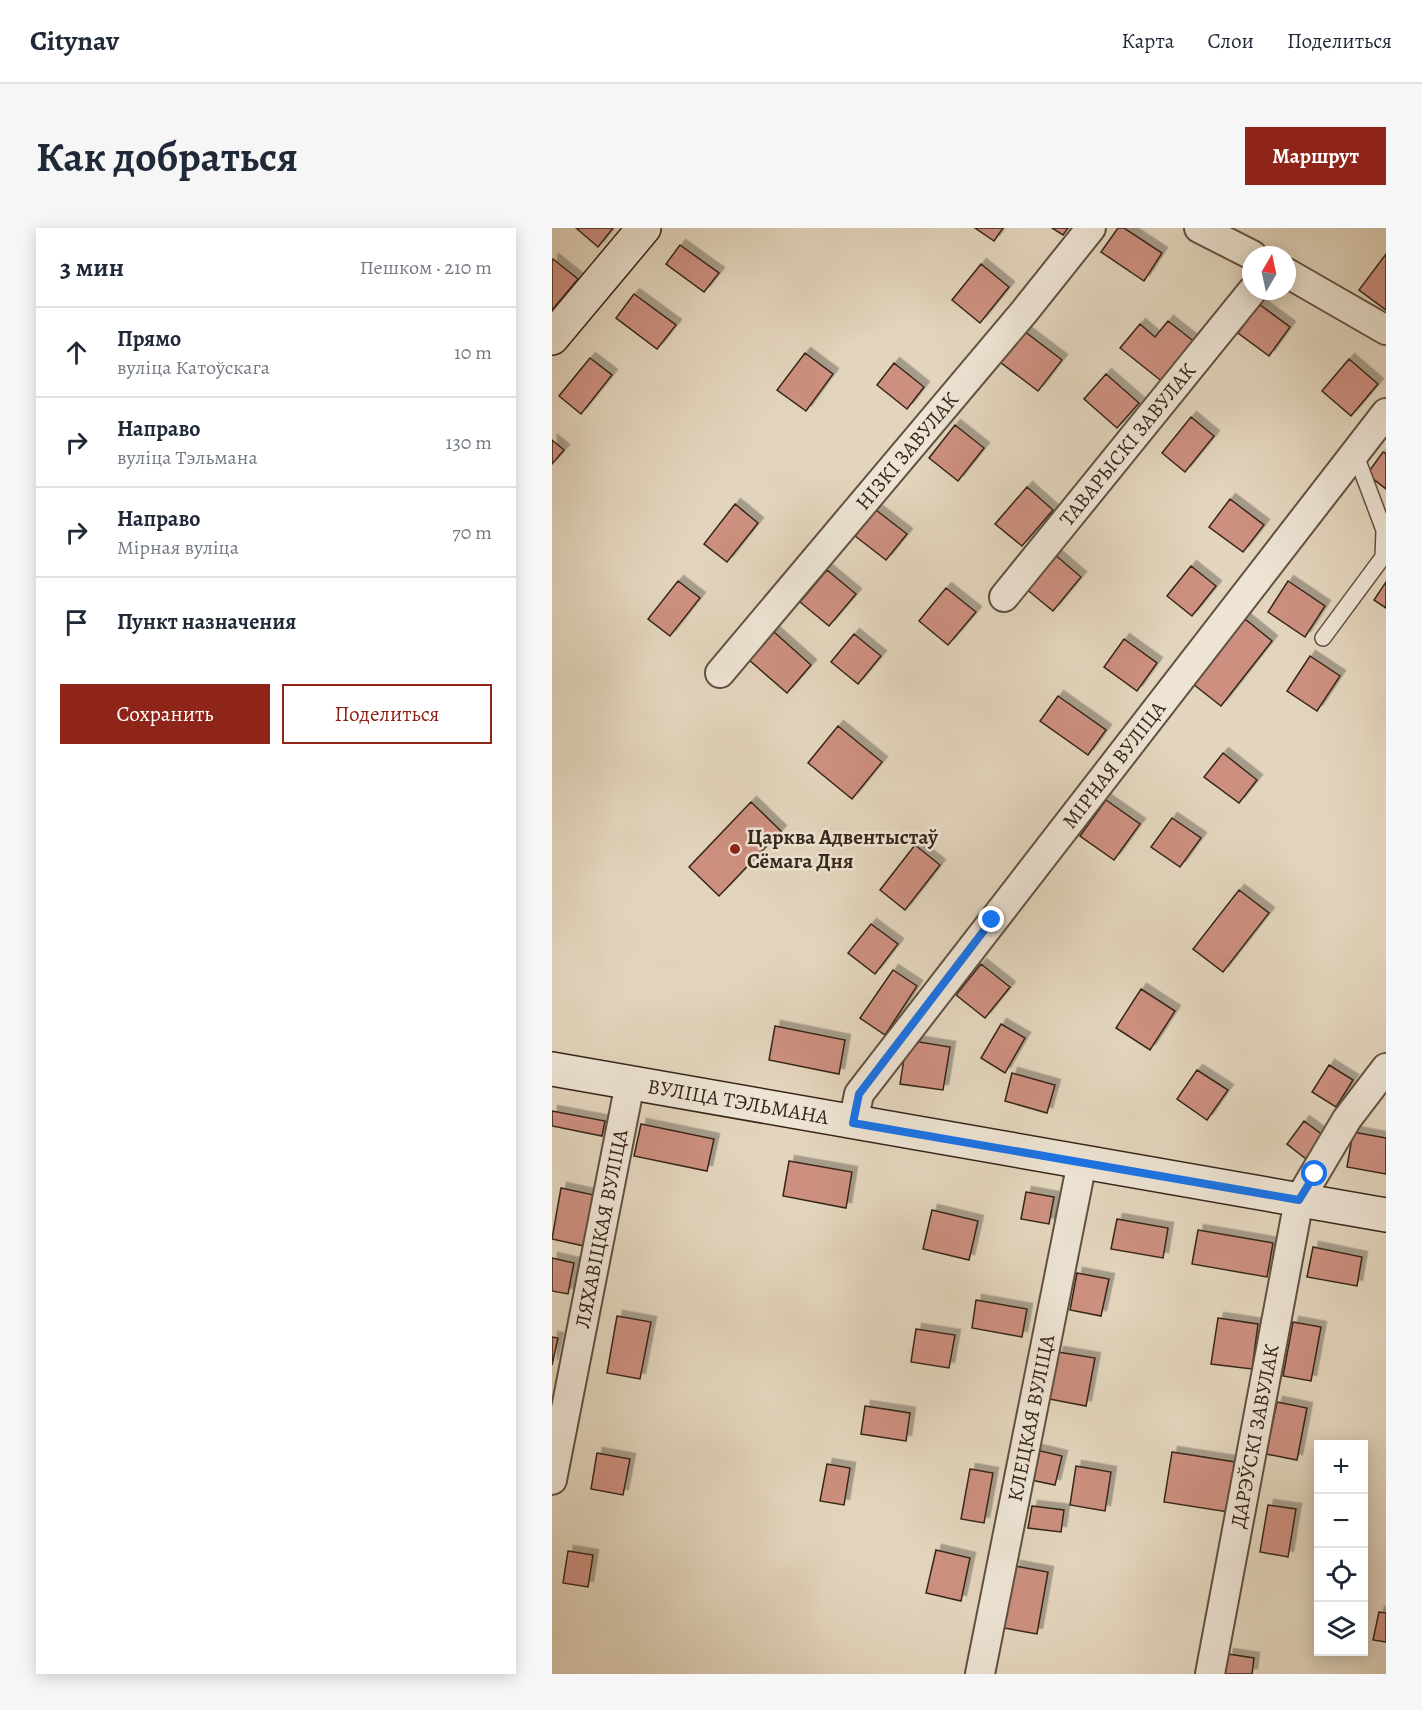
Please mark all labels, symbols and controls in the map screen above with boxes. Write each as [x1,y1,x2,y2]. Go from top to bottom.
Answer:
text: Citynav [30,22,119,60]
text: Карта [1121,27,1174,55]
text: Слои [1207,27,1254,55]
text: Поделиться [1287,27,1392,55]
button: Маршрут [1245,127,1386,185]
text: Как добраться [36,128,298,185]
north arrow [1242,246,1296,300]
text: 3 мин [60,250,124,285]
text: Пешком · 210 m [360,254,492,281]
text: Прямо [117,324,181,354]
icon: ahead [60,336,93,369]
text: 10 m [454,339,492,366]
text: вуліца Катоўскага [117,354,270,381]
street label: ТАВАРЫСКІ ЗАВУЛАК [1053,357,1202,532]
street label: НІЗКІ ЗАВУЛАК [849,386,965,516]
text: Направо [117,414,200,444]
icon: right [60,426,93,459]
text: 130 m [446,429,492,456]
text: вуліца Тэльмана [117,444,258,471]
text: Направо [117,504,200,534]
icon: right [60,516,93,549]
text: 70 m [452,519,492,546]
text: Мірная вуліца [117,534,239,561]
icon: arrive [60,606,93,639]
text: Пункт назначения [117,607,296,637]
button: Сохранить [60,684,270,744]
button: Поделиться [282,684,492,744]
street label: МІРНАЯ ВУЛІЦА [1056,695,1173,834]
place label: Царква Адвентыстаў Сёмага Дня [747,823,939,875]
marker: Царква Адвентыстаў Сёмага Дня [728,842,742,856]
route end [978,906,1004,932]
street label: ВУЛІЦА ТЭЛЬМАНА [645,1072,832,1131]
street label: ЛЯХАВІЦКАЯ ВУЛІЦА [568,1126,635,1331]
route start [1301,1160,1327,1186]
street label: КЛЕЦКАЯ ВУЛІЦА [1001,1331,1061,1504]
street label: ДАРЭЎСКІ ЗАВУЛАК [1224,1341,1286,1530]
map controls [1314,1440,1368,1656]
button: + [1314,1440,1368,1494]
button: − [1314,1494,1368,1548]
button: locate [1314,1548,1368,1602]
button: layers [1314,1602,1368,1656]

